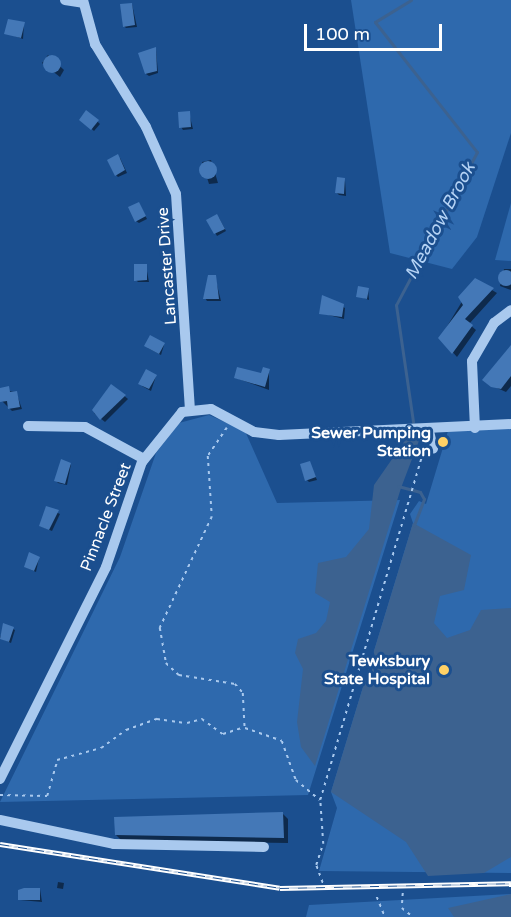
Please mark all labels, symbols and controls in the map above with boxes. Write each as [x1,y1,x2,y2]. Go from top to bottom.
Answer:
scale bar [307,12,445,50]
text: 100 m [315,23,370,45]
water label: Meadow Brook [400,159,480,283]
street label: Lancaster Drive [153,207,181,325]
place label: Sewer Pumping Station [311,423,431,461]
marker: Sewer Pumping Station [436,435,450,449]
street label: Pinnacle Street [77,460,135,574]
place label: Tewksbury State Hospital [324,651,430,689]
marker: Tewksbury State Hospital [435,661,453,679]

